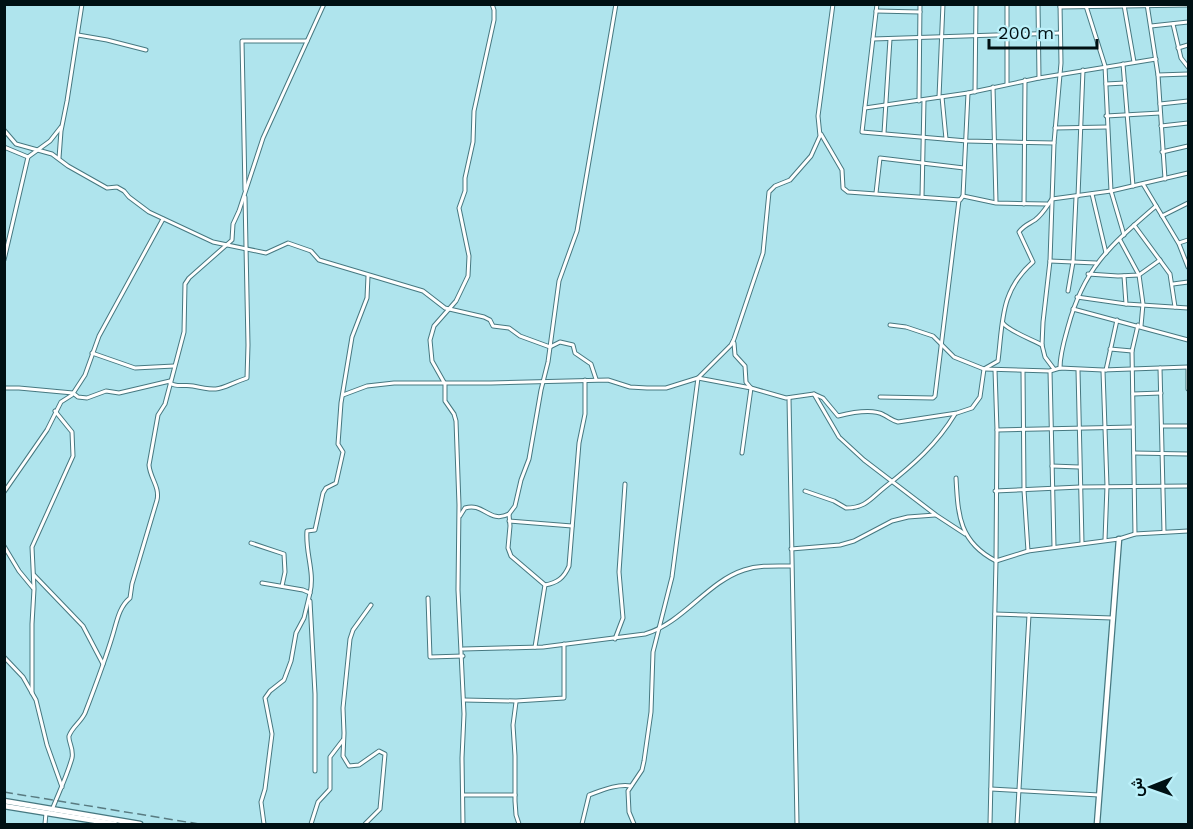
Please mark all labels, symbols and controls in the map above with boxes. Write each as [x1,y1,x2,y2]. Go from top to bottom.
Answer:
scale bar [989,12,1097,50]
text: 200 m [998,22,1054,43]
north arrow [1121,757,1181,817]
text: ش [1127,777,1146,797]

